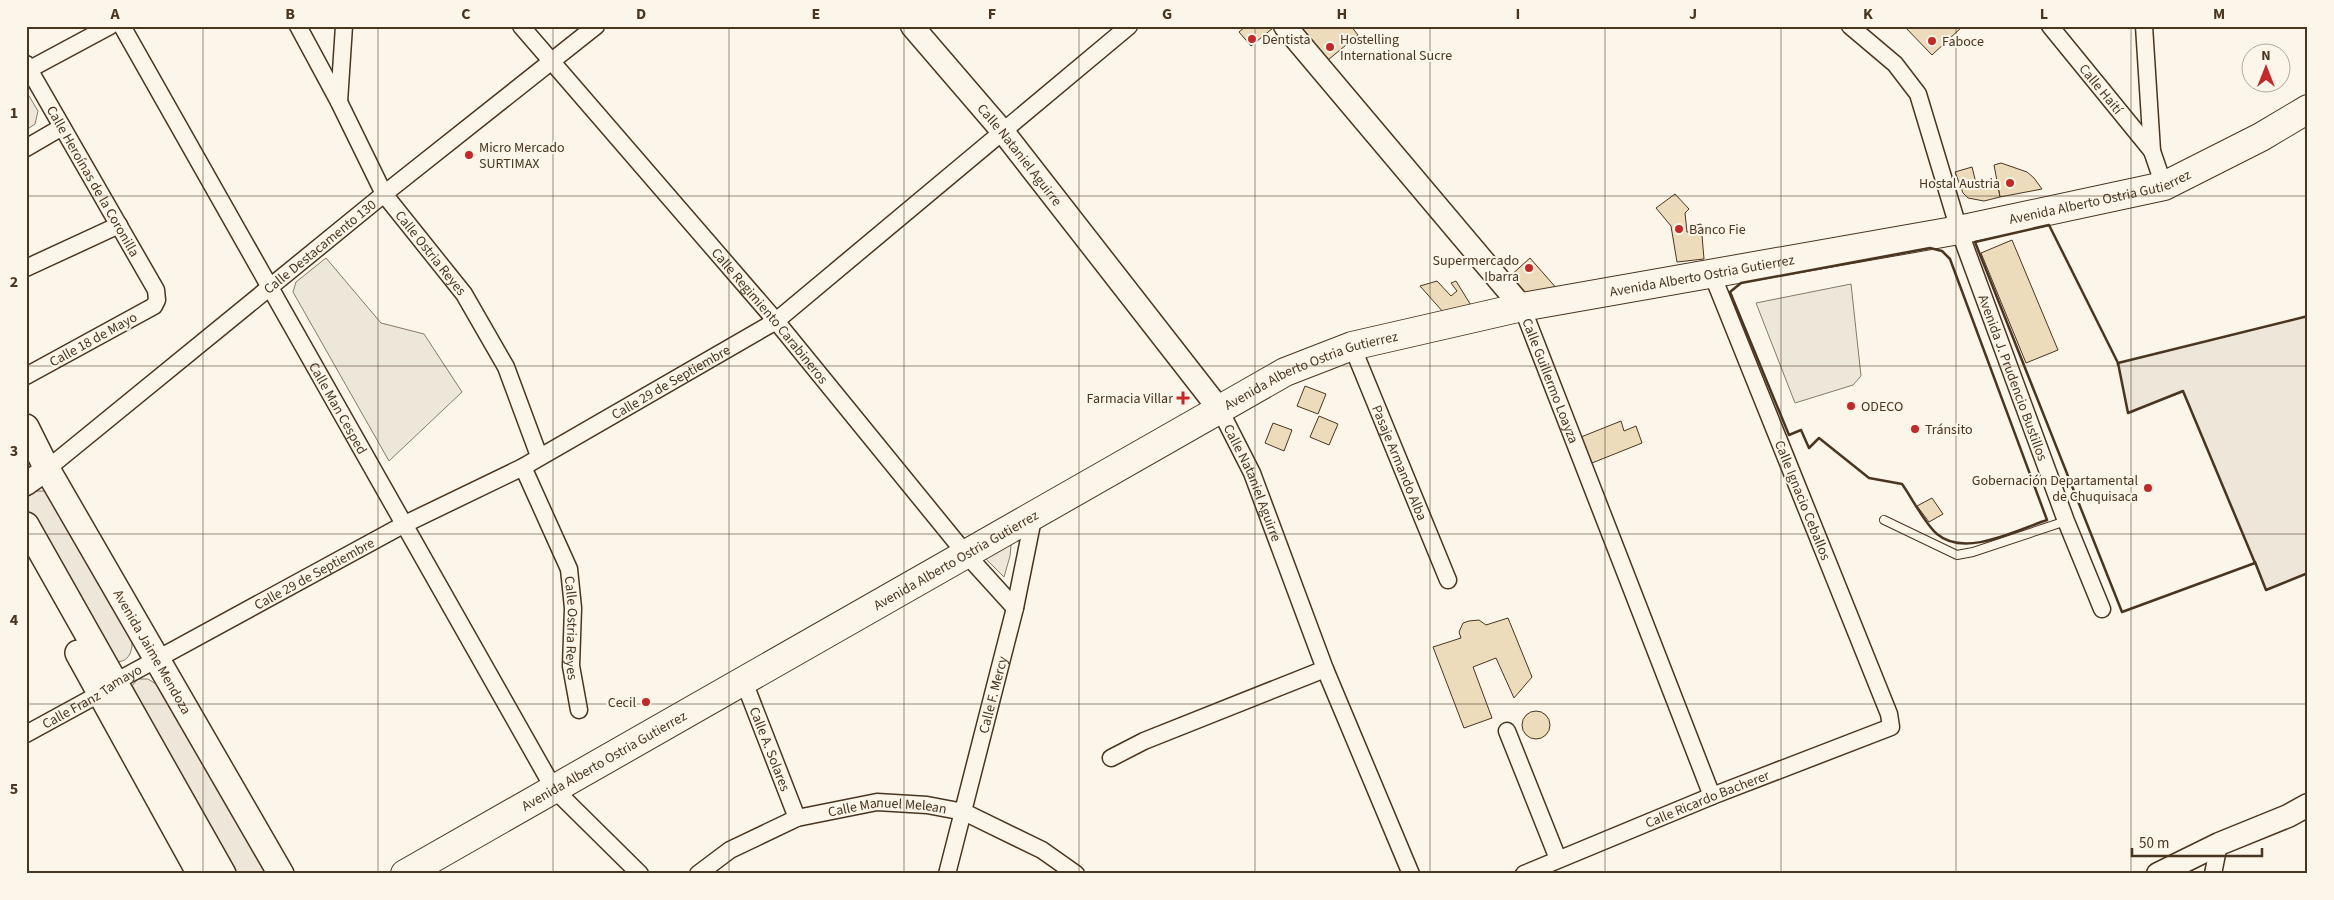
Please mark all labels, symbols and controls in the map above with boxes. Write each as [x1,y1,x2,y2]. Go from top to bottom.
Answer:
text: A [109,3,120,25]
text: B [285,3,295,25]
text: C [461,3,471,25]
text: D [636,3,646,25]
text: E [812,3,820,25]
text: F [988,3,996,25]
text: G [1162,3,1172,25]
text: H [1337,3,1347,25]
text: I [1516,3,1520,25]
text: J [1689,3,1697,25]
text: K [1863,3,1873,25]
text: L [2040,3,2048,25]
text: M [2213,3,2225,25]
place label: Dentista [1262,30,1310,50]
place label: Hostelling International Sucre [1340,30,1452,66]
place label: Faboce [1942,32,1984,52]
marker: Dentista [1246,33,1258,45]
marker: Faboce [1926,35,1938,47]
marker: Hostelling International Sucre [1324,41,1336,53]
north arrow [2242,42,2292,92]
text: N [2261,46,2271,66]
street label: Calle Haití [2074,60,2127,119]
street label: Calle Nataniel Aguirre [972,100,1066,211]
text: 1 [10,102,18,124]
street label: Calle Heroínas de la Coronilla [41,102,144,261]
place label: Micro Mercado SURTIMAX [479,138,565,174]
marker: Micro Mercado SURTIMAX [463,149,475,161]
street label: Avenida Alberto Ostria Gutierrez [2007,165,2195,230]
place label: Hostal Austria [1919,174,2000,194]
marker: Hostal Austria [2004,177,2016,189]
street label: Calle Destacamento 130 [260,195,381,299]
street label: Calle Ostria Reyes [390,207,471,300]
place label: Banco Fie [1689,220,1746,240]
marker: Banco Fie [1673,223,1685,235]
street label: Calle Regimiento Carabineros [706,244,832,389]
street label: Avenida Alberto Ostria Gutierrez [1608,250,1796,302]
place label: Supermercado Ibarra [1432,251,1519,287]
marker: Supermercado Ibarra [1523,262,1535,274]
text: 2 [10,271,18,293]
street label: Avenida J. Prudencio Bustillos [1973,292,2052,464]
street label: Calle 18 de Mayo [46,307,141,372]
street label: Calle Guillermo Loayza [1516,316,1583,446]
street label: Avenida Alberto Ostria Gutierrez [1221,327,1400,416]
street label: Calle 29 de Septiembre [608,340,734,425]
street label: Calle Man Cesped [303,359,372,458]
place label: Farmacia Villar [1087,389,1173,409]
marker: Farmacia Villar [1177,392,1189,404]
place label: ODECO [1861,397,1903,417]
marker: ODECO [1845,400,1857,412]
street label: Pasaje Armando Alba [1366,402,1432,524]
place label: Tránsito [1925,420,1973,440]
street label: Calle Nataniel Aguirre [1218,421,1286,545]
marker: Tránsito [1909,423,1921,435]
street label: Calle Ignacio Ceballos [1769,437,1835,563]
text: 3 [10,440,18,462]
place label: Gobernación Departamental de Chuquisaca [1972,471,2138,507]
marker: Gobernación Departamental de Chuquisaca [2142,482,2154,494]
street label: Avenida Alberto Ostria Gutierrez [870,506,1042,616]
street label: Calle 29 de Septiembre [251,533,378,615]
street label: Calle Ostria Reyes [559,575,582,682]
street label: Avenida Jaime Mendoza [108,586,196,718]
text: 4 [10,609,19,631]
street label: Calle F. Mercy [974,654,1013,736]
street label: Calle Franz Tamayo [39,660,146,734]
place label: Cecil [608,693,636,713]
marker: Cecil [640,696,652,708]
street label: Calle A. Solares [744,704,795,795]
street label: Avenida Alberto Ostria Gutierrez [518,706,691,816]
street label: Calle Ricardo Bacherer [1642,766,1773,834]
text: 5 [10,778,18,800]
street label: Calle Manuel Melean [826,793,948,823]
scale bar [2132,825,2262,857]
text: 50 m [2139,833,2169,854]

